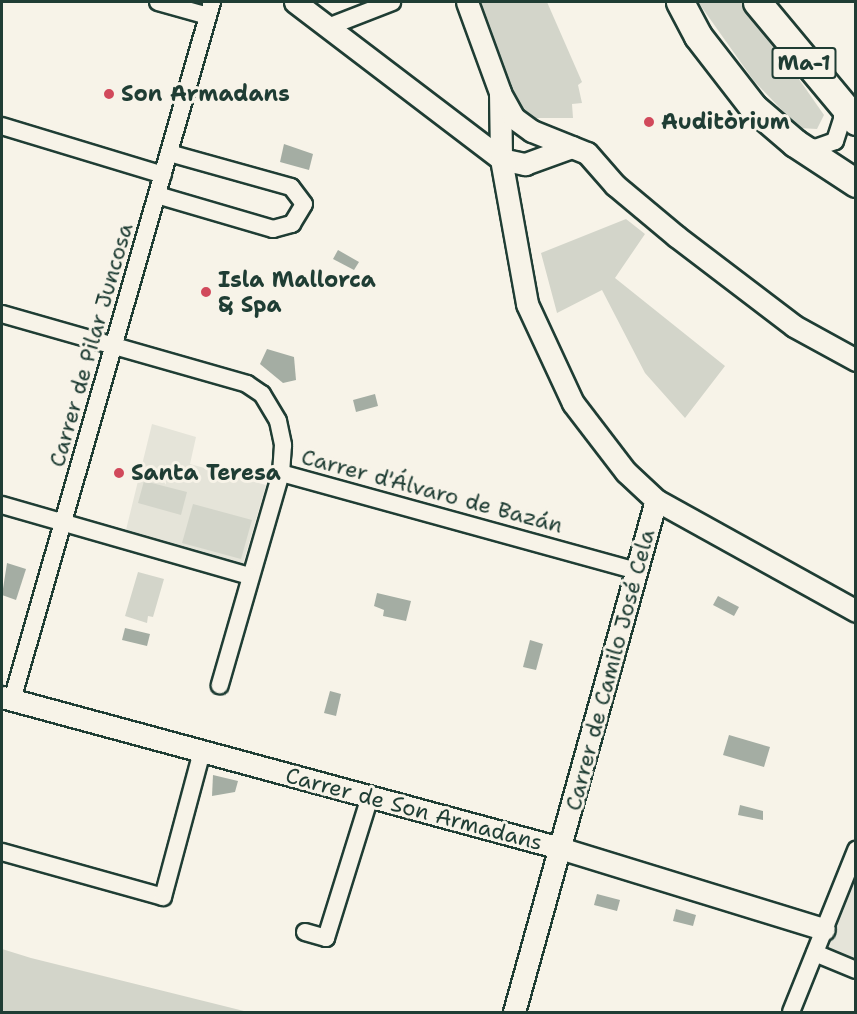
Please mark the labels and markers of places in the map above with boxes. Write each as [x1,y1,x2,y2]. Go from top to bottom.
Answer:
place label: Son Armadans [121,81,290,107]
marker: Son Armadans [102,87,116,101]
place label: Auditòrium [661,109,790,135]
marker: Auditòrium [642,115,656,129]
place label: Isla Mallorca & Spa [218,266,376,318]
marker: Isla Mallorca & Spa [199,285,213,299]
place label: Santa Teresa [131,460,281,486]
marker: Santa Teresa [112,466,126,480]

